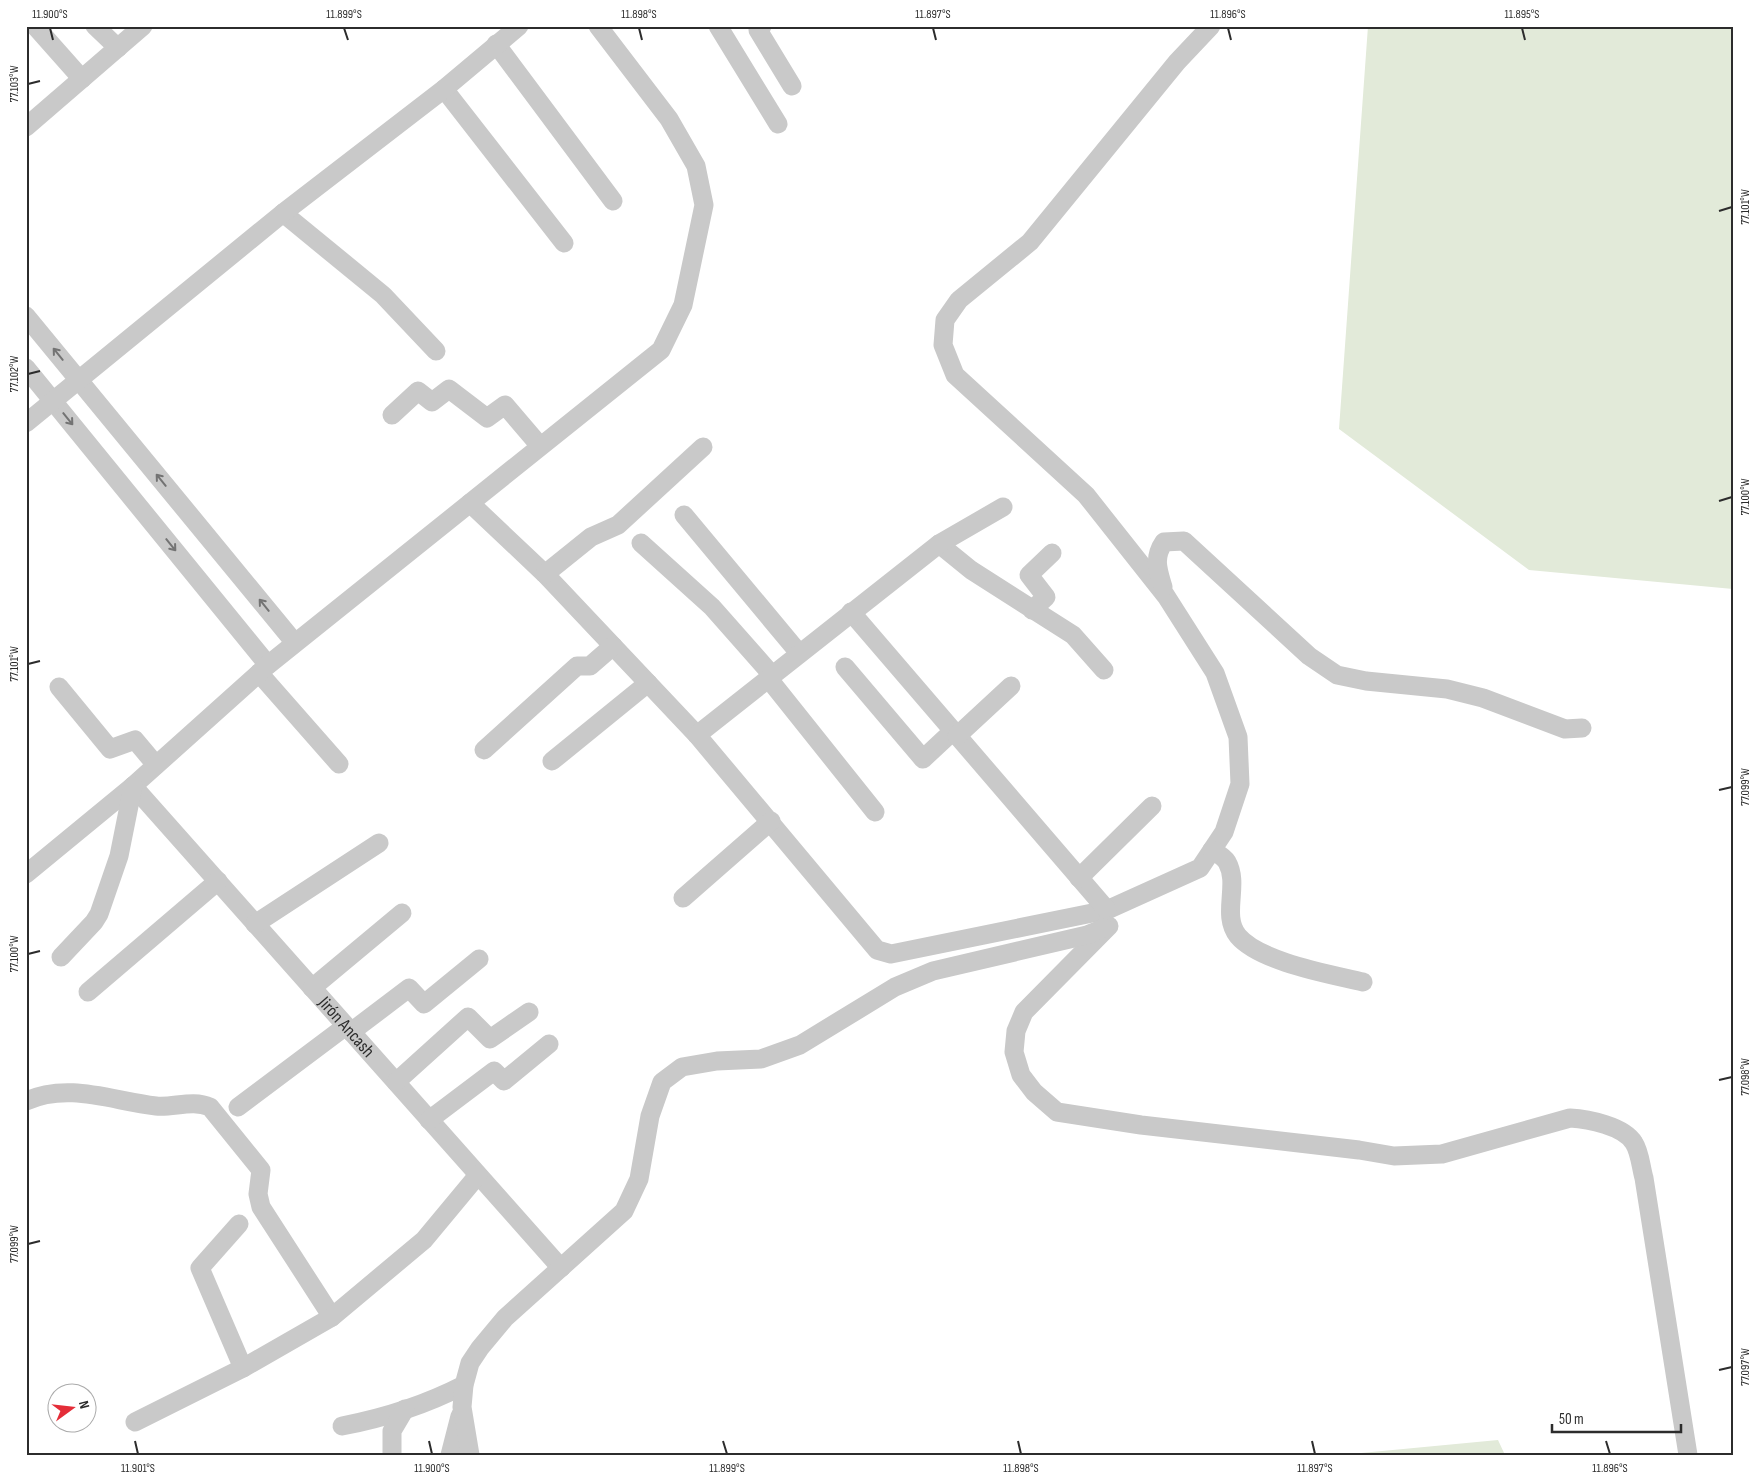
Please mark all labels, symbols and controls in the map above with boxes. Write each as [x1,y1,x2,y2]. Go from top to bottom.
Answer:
text: 11.900°S [32,7,68,22]
text: 11.899°S [326,7,362,22]
text: 11.898°S [621,7,657,22]
text: 11.897°S [915,7,951,22]
text: 11.896°S [1210,7,1246,22]
text: 11.895°S [1504,7,1540,22]
text: 77.103°W [7,65,22,102]
text: 77.101°W [1738,189,1753,225]
one-way arrow [52,348,63,361]
text: 77.102°W [7,355,22,392]
one-way arrow [63,413,74,426]
one-way arrow [155,473,166,486]
text: 77.100°W [1738,478,1753,516]
one-way arrow [165,539,176,552]
one-way arrow [259,599,270,612]
text: 77.101°W [7,646,22,682]
text: 77.099°W [1738,768,1753,806]
text: 77.100°W [7,935,22,973]
street label: Jirón Ancash [314,991,379,1061]
text: 77.098°W [1738,1058,1753,1096]
text: 77.099°W [7,1225,22,1263]
text: 77.097°W [1738,1348,1753,1386]
north arrow [48,1384,98,1434]
text: N [75,1399,93,1411]
scale bar [1552,1401,1680,1433]
text: 50 m [1559,1410,1584,1429]
text: 11.901°S [121,1461,155,1476]
text: 11.900°S [414,1461,450,1476]
text: 11.899°S [709,1461,745,1476]
text: 11.898°S [1003,1461,1039,1476]
text: 11.897°S [1297,1461,1333,1476]
text: 11.896°S [1592,1461,1628,1476]

